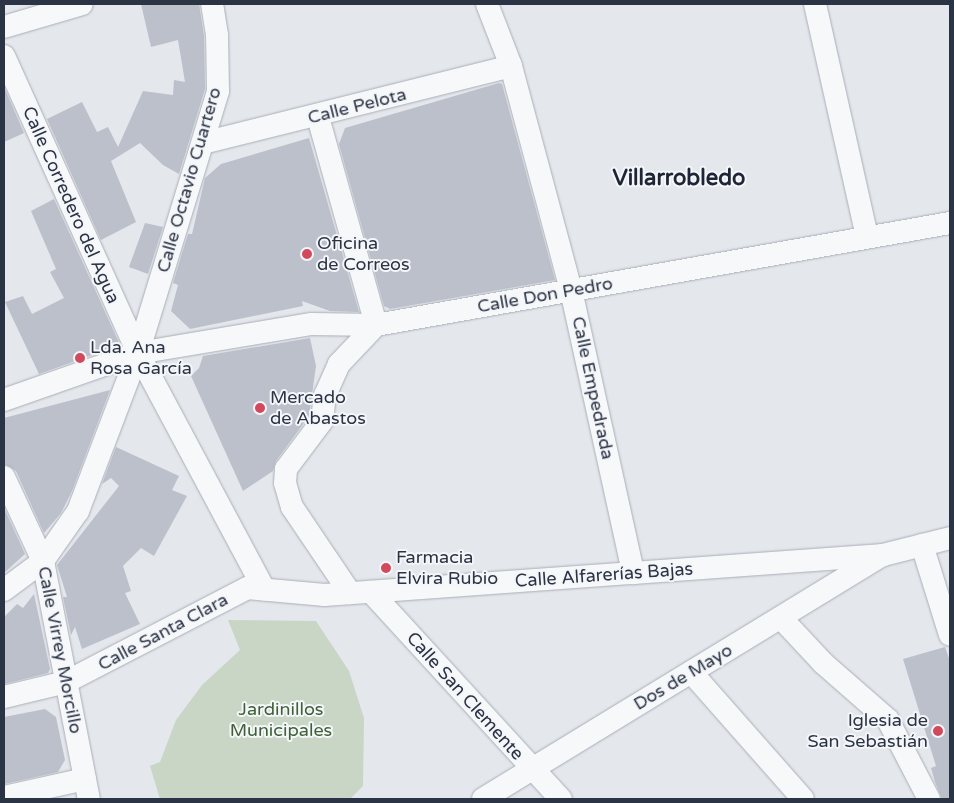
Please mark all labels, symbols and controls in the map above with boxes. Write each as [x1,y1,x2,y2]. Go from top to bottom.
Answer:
street label: Calle Pelota [305,83,409,129]
street label: Calle Octavio Cuartero [152,85,226,275]
street label: Calle Corredero del Agua [18,103,124,307]
district label: Villarrobledo [613,166,745,192]
place label: Oficina de Correos [317,233,410,276]
marker: Oficina de Correos [301,248,313,260]
street label: Calle Don Pedro [476,272,614,318]
street label: Calle Empedrada [567,314,619,462]
place label: Lda. Ana Rosa García [90,337,192,379]
marker: Lda. Ana Rosa García [74,352,86,364]
place label: Mercado de Abastos [270,387,366,429]
marker: Mercado de Abastos [254,402,266,414]
place label: Farmacia Elvira Rubio [396,547,498,590]
street label: Calle Alfarerías Bajas [514,558,694,592]
marker: Farmacia Elvira Rubio [380,562,392,574]
street label: Calle Virrey Morcillo [33,565,87,735]
street label: Calle Santa Clara [94,589,232,675]
street label: Calle San Clemente [402,628,528,764]
street label: Dos de Mayo [630,639,736,715]
park label: Jardinillos Municipales [230,699,332,742]
place label: Iglesia de San Sebastián [807,710,928,752]
marker: Iglesia de San Sebastián [932,725,944,737]

